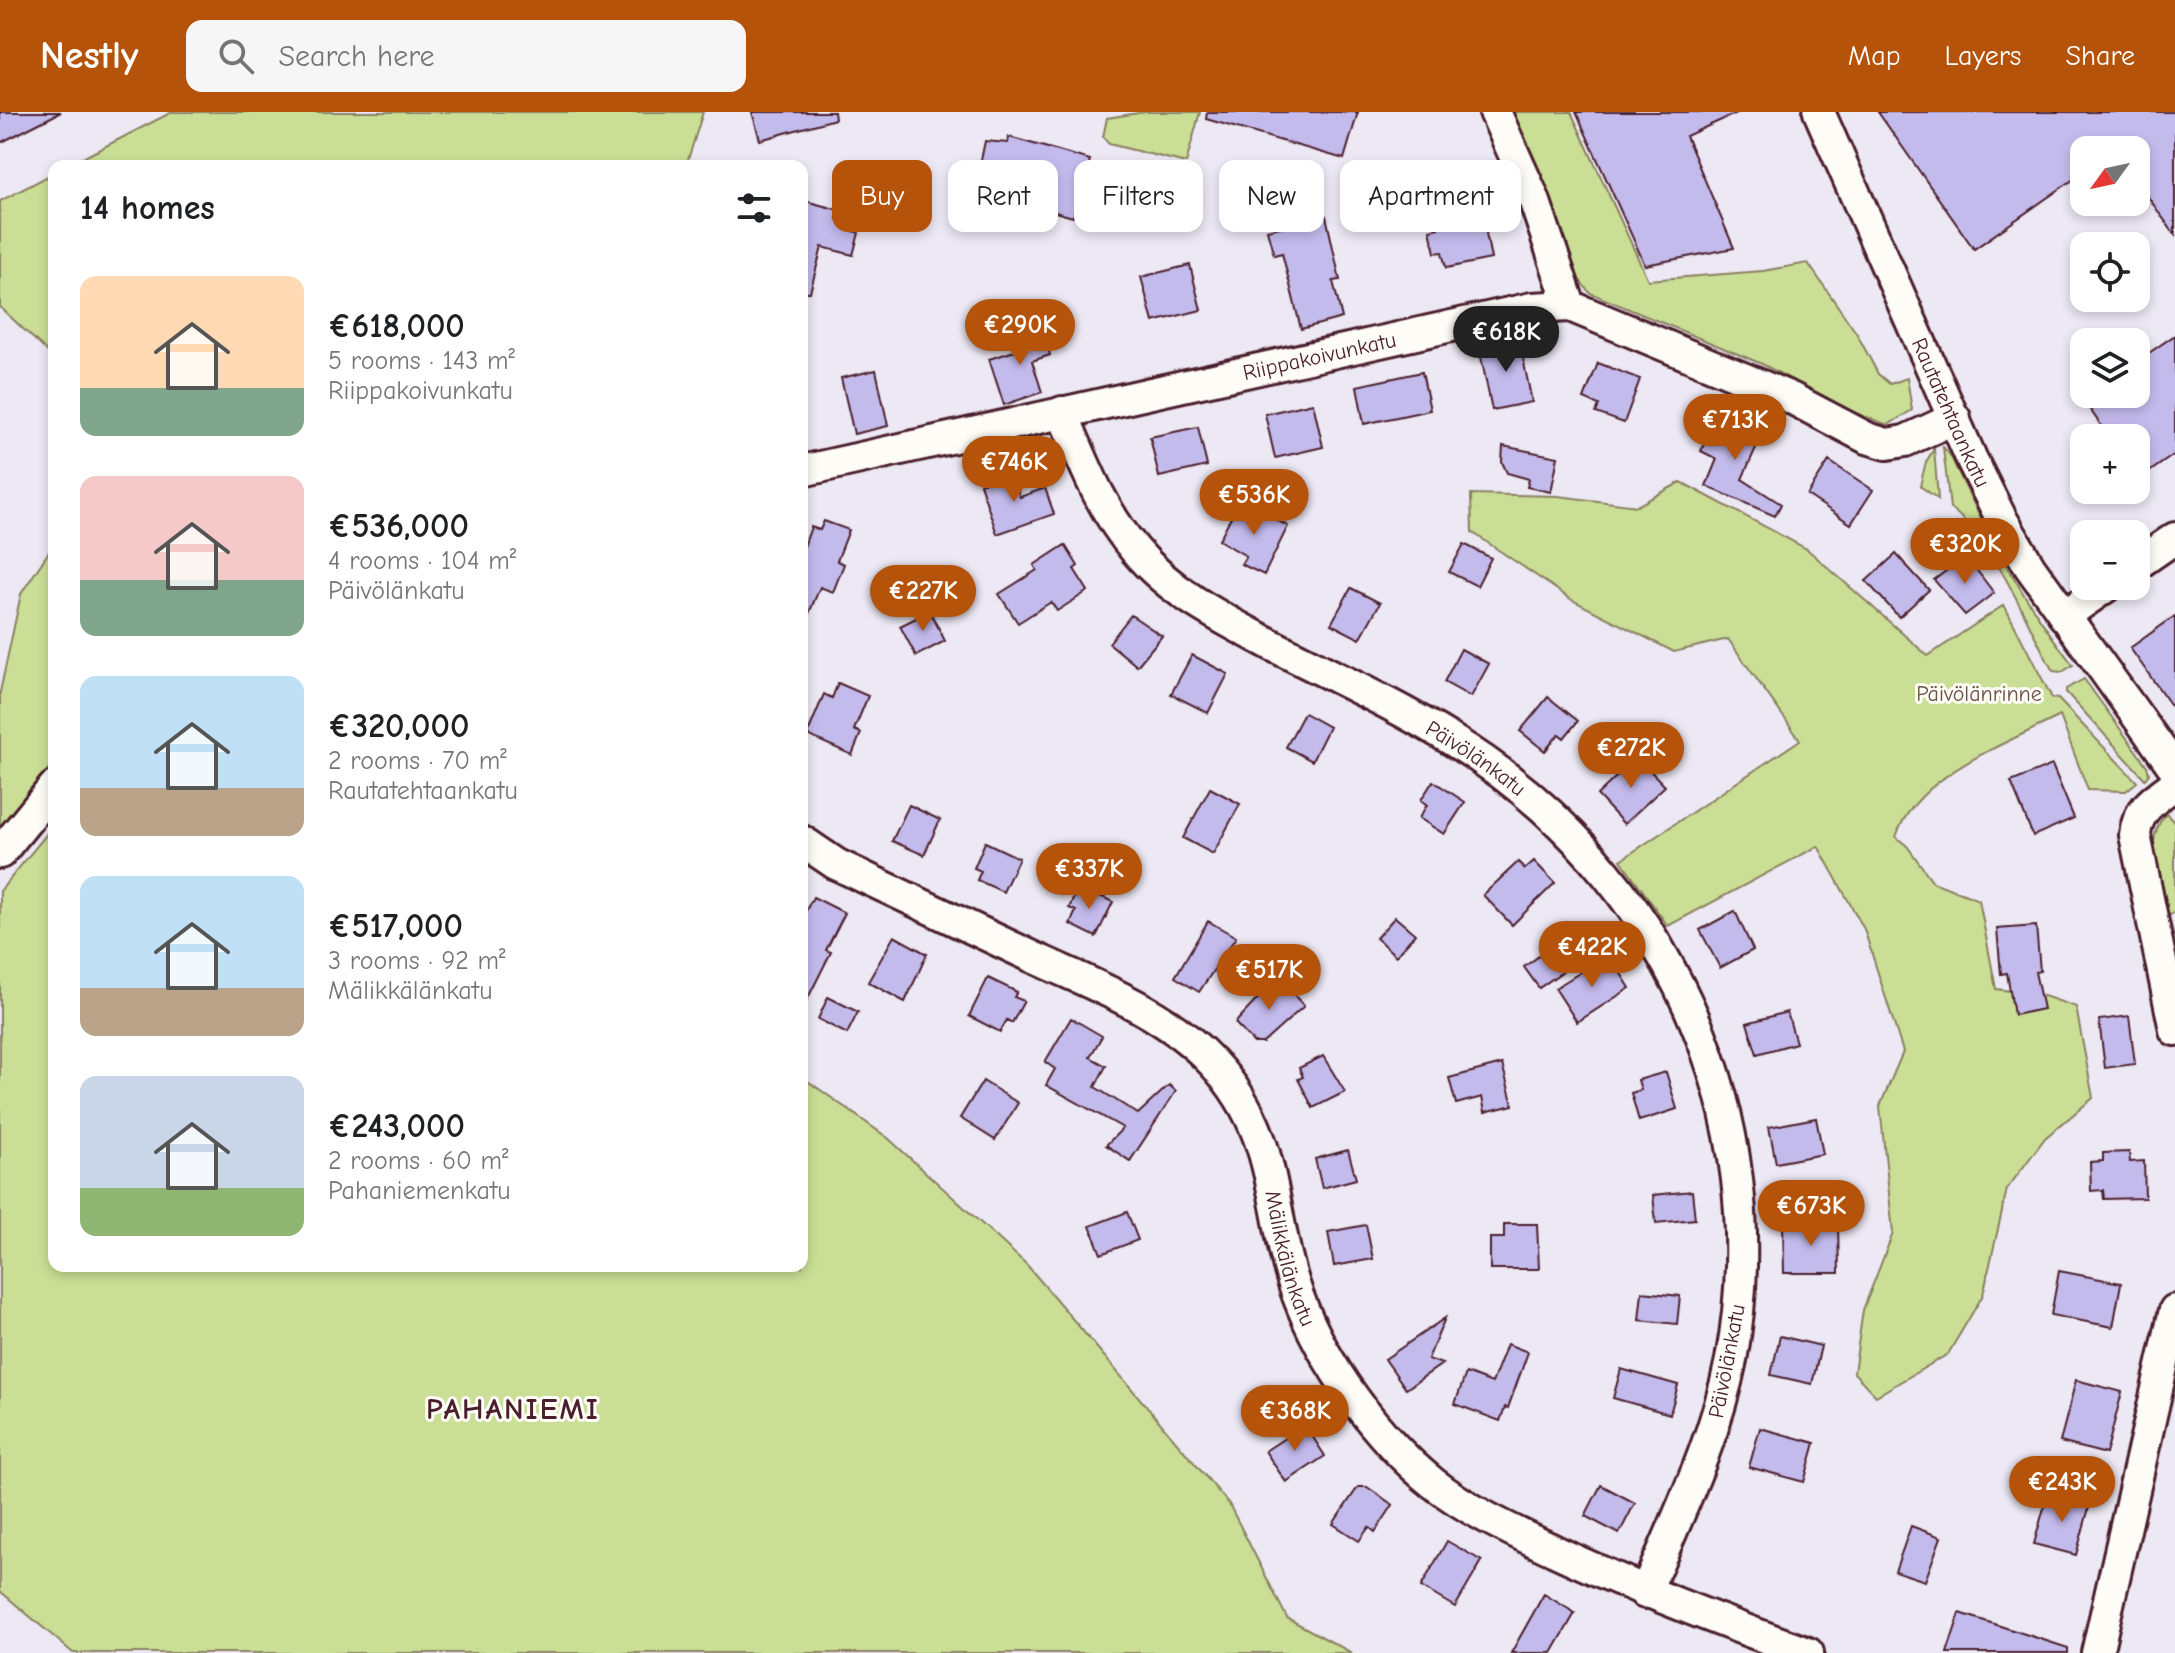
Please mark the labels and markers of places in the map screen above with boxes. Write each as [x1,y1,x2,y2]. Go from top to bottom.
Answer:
pin: €290K [964,299,1076,367]
pin: €618K [1450,306,1562,374]
pin: €713K [1679,394,1791,462]
pin: €746K [958,436,1070,504]
pin: €536K [1198,469,1310,537]
pin: €320K [1909,518,2021,586]
pin: €227K [867,565,979,633]
pin: €272K [1575,722,1687,790]
pin: €337K [1033,843,1145,911]
pin: €422K [1536,921,1648,989]
pin: €517K [1213,944,1325,1012]
pin: €673K [1755,1180,1867,1248]
pin: €368K [1239,1385,1351,1453]
pin: €243K [2006,1456,2118,1524]

